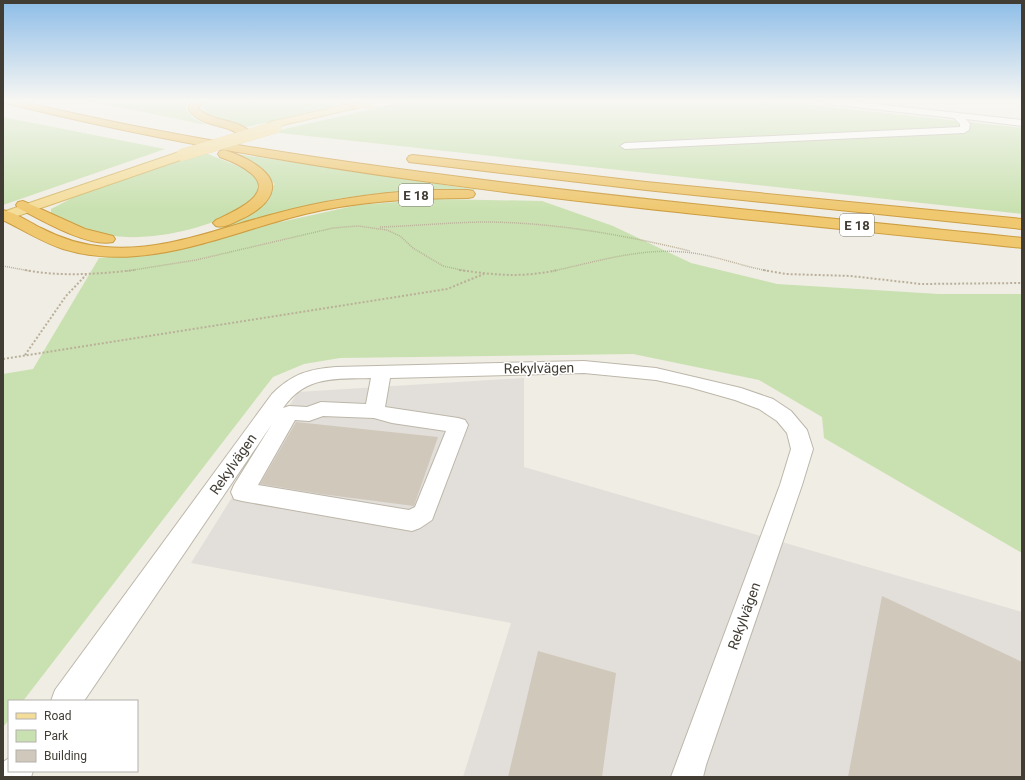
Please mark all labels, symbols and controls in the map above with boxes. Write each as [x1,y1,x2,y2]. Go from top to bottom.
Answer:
road number: E 18 [399,184,433,206]
road number: E 18 [840,214,874,236]
street label: Rekylvägen [504,359,574,377]
street label: Rekylvägen [206,431,260,497]
street label: Rekylvägen [724,580,764,652]
legend [8,700,138,772]
text: Road [44,709,72,723]
text: Park [44,729,69,743]
text: Building [44,749,87,763]

